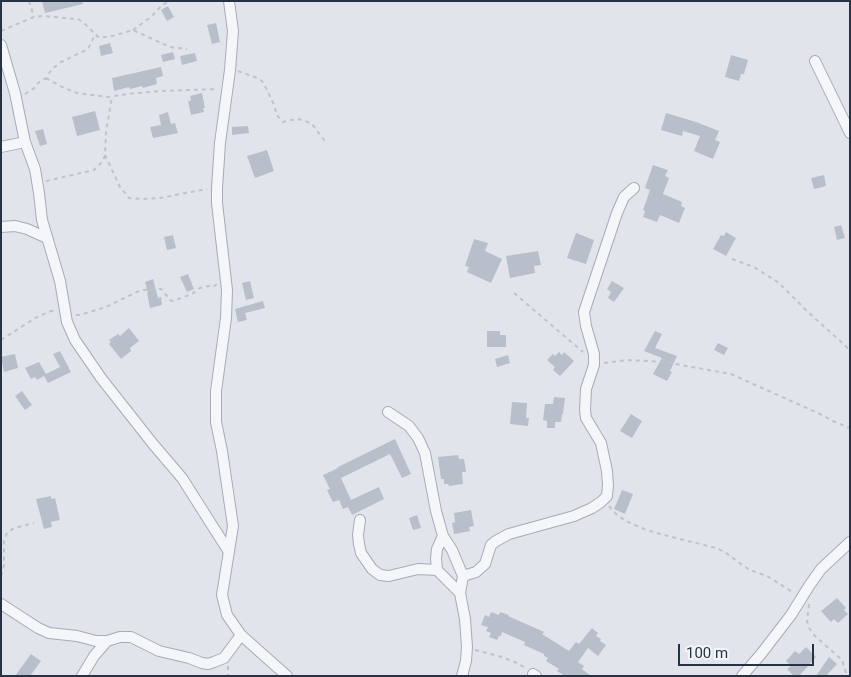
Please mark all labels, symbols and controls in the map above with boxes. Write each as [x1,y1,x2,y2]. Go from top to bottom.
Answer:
scale bar [681,634,817,666]
text: 100 m [686,644,728,662]

